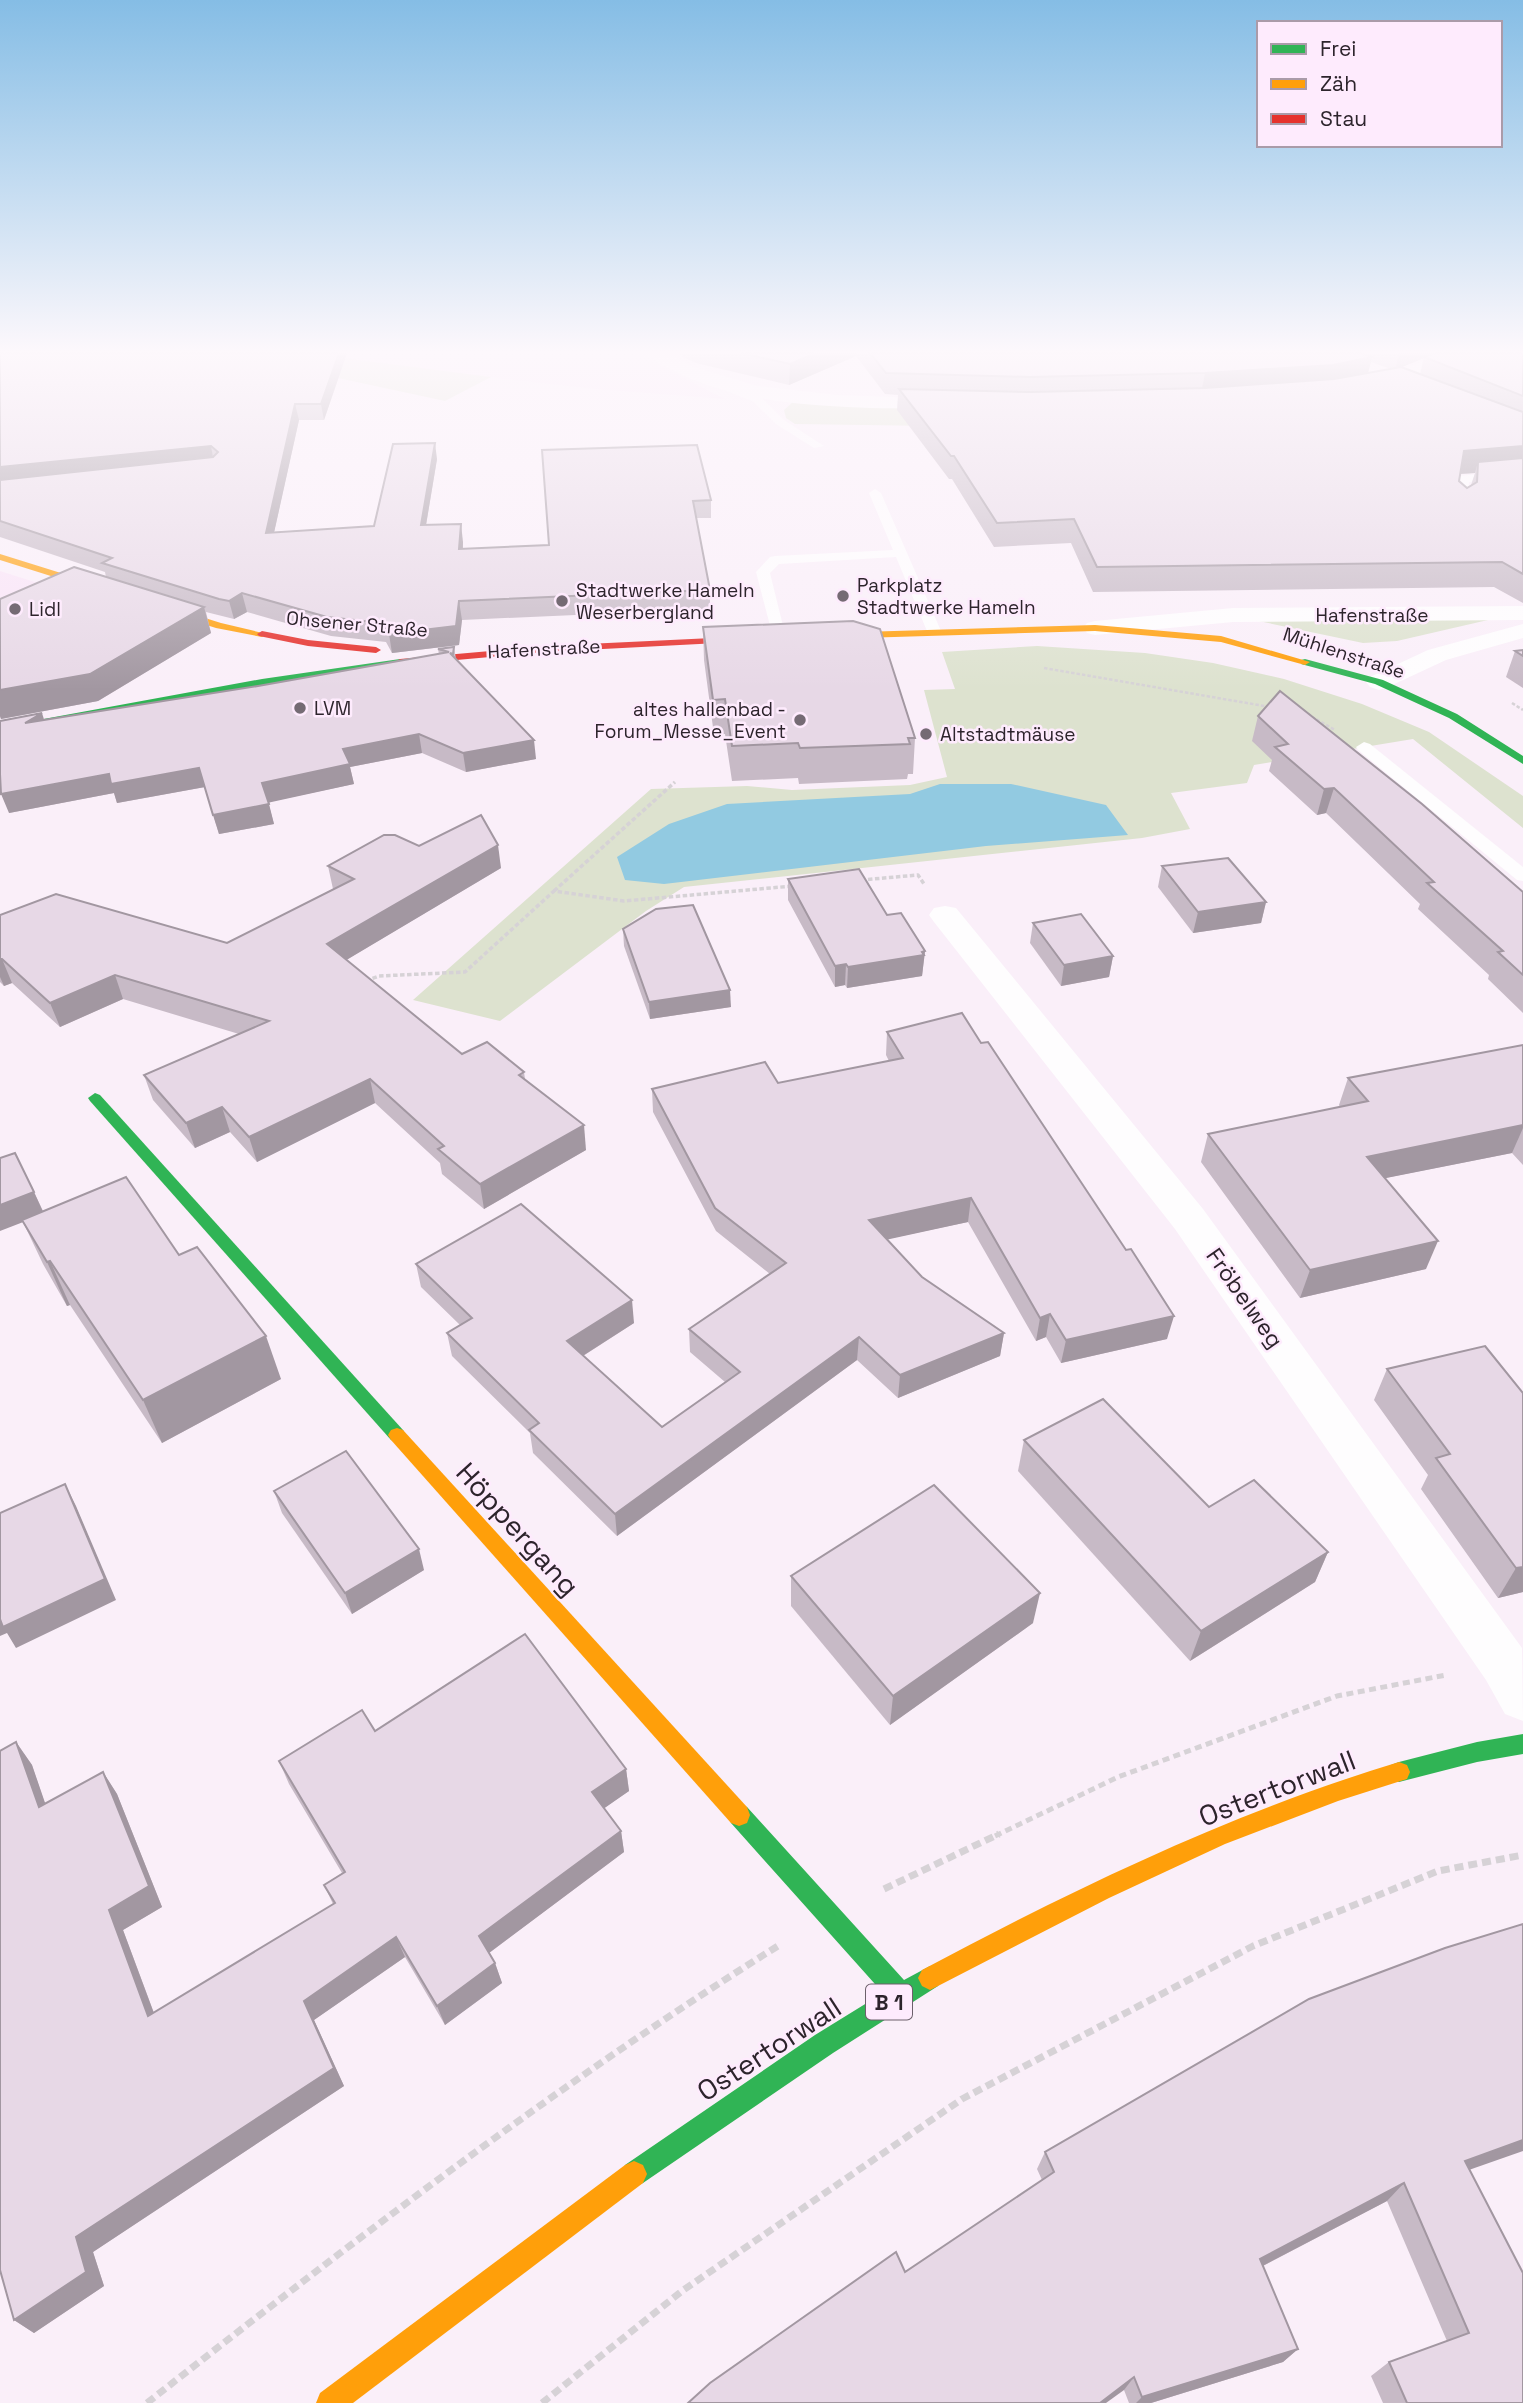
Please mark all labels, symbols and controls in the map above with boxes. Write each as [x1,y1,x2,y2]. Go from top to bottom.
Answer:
legend [1257,21,1502,147]
text: Frei [1320,35,1356,62]
text: Zäh [1320,70,1357,97]
text: Stau [1320,105,1367,132]
place label: Parkplatz Stadtwerke Hameln [857,573,1036,620]
place label: Stadtwerke Hameln Weserbergland [576,578,755,625]
marker: Parkplatz Stadtwerke Hameln [835,588,851,604]
marker: Stadtwerke Hameln Weserbergland [554,593,570,609]
place label: Lidl [29,597,61,622]
marker: Lidl [7,601,23,617]
street label: Hafenstraße [1315,603,1429,628]
street label: Ohsener Straße [285,605,429,643]
street label: Mühlenstraße [1280,622,1408,684]
street label: Hafenstraße [487,634,601,664]
place label: LVM [314,696,351,721]
place label: altes hallenbad - Forum_Messe_Event [595,697,786,744]
marker: LVM [292,700,308,716]
marker: altes hallenbad - Forum_Messe_Event [792,712,808,728]
place label: Altstadtmäuse [940,722,1075,747]
marker: Altstadtmäuse [918,726,934,742]
street label: Fröbelweg [1200,1242,1290,1354]
street label: Höppergang [449,1455,587,1603]
street label: Ostertorwall [1194,1742,1360,1834]
road number: B 1 [866,1984,912,2020]
street label: Ostertorwall [690,1989,848,2109]

